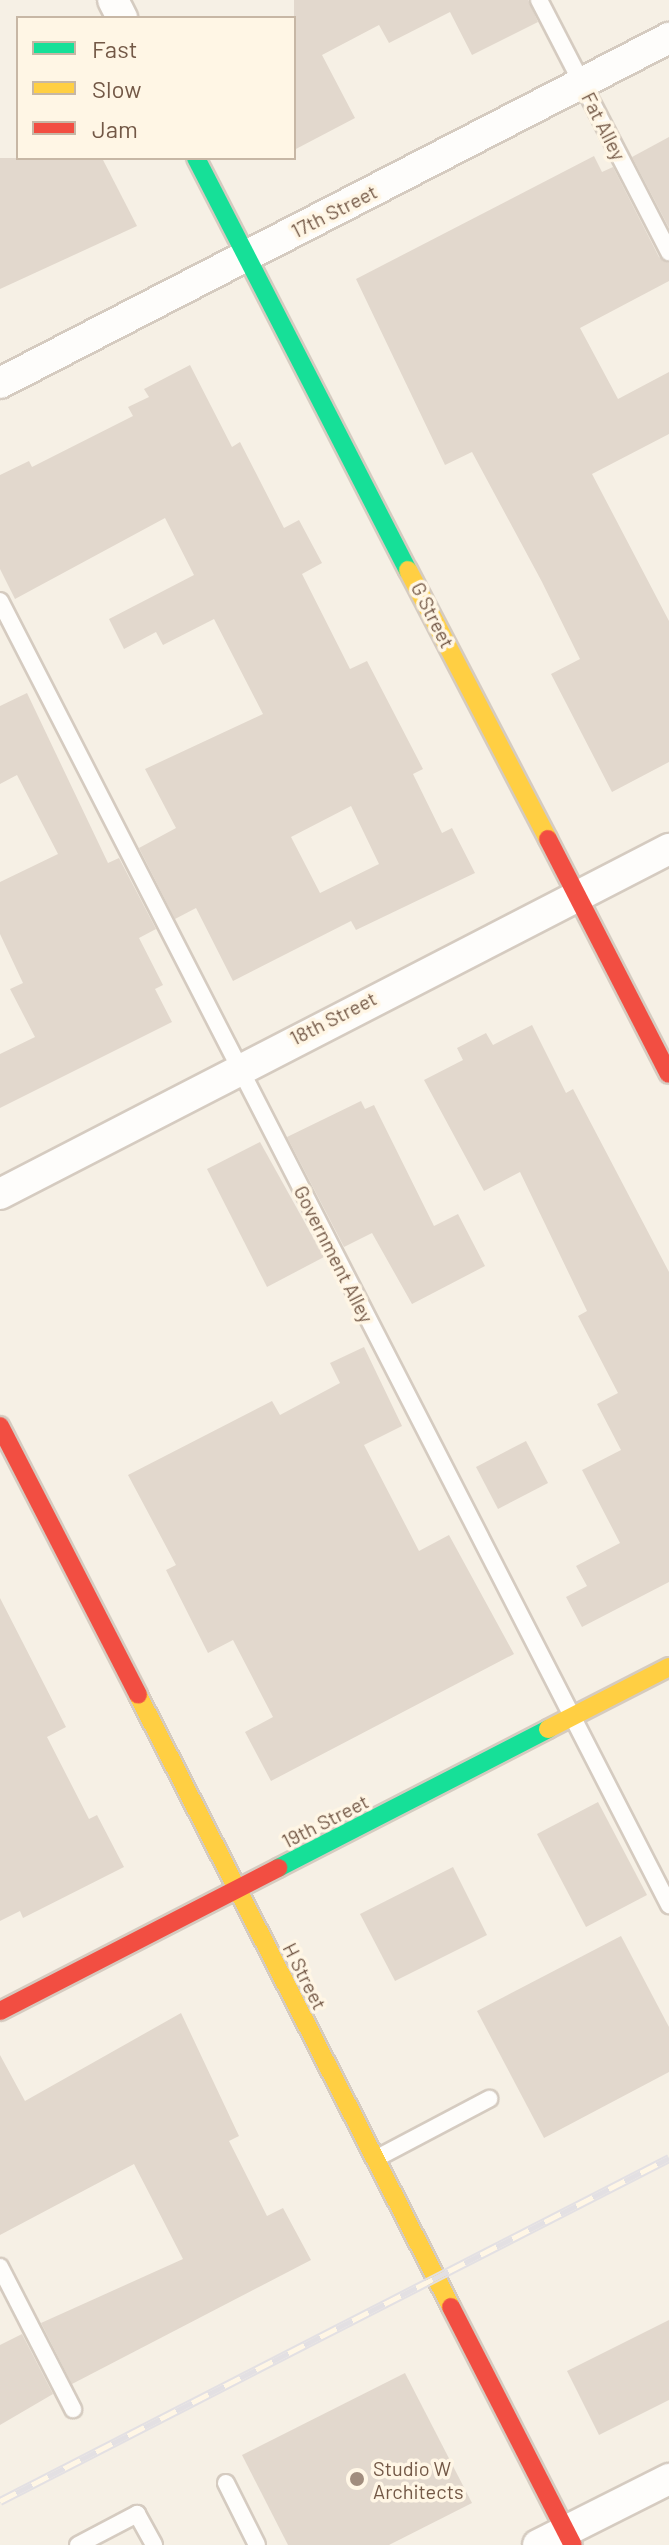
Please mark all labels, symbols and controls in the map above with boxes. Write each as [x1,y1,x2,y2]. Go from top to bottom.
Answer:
legend [16,16,296,160]
text: Fast [92,34,137,63]
text: Slow [92,74,141,103]
street label: Fat Alley [577,88,631,164]
text: Jam [92,114,138,143]
street label: 17th Street [287,179,381,243]
street label: G Street [406,578,460,652]
street label: 18th Street [286,986,380,1050]
street label: Government Alley [289,1181,379,1327]
street label: 19th Street [278,1789,372,1853]
street label: H Street [278,1939,332,2013]
place label: Studio W Architects [373,2456,464,2503]
marker: Studio W Architects [348,2470,366,2488]

